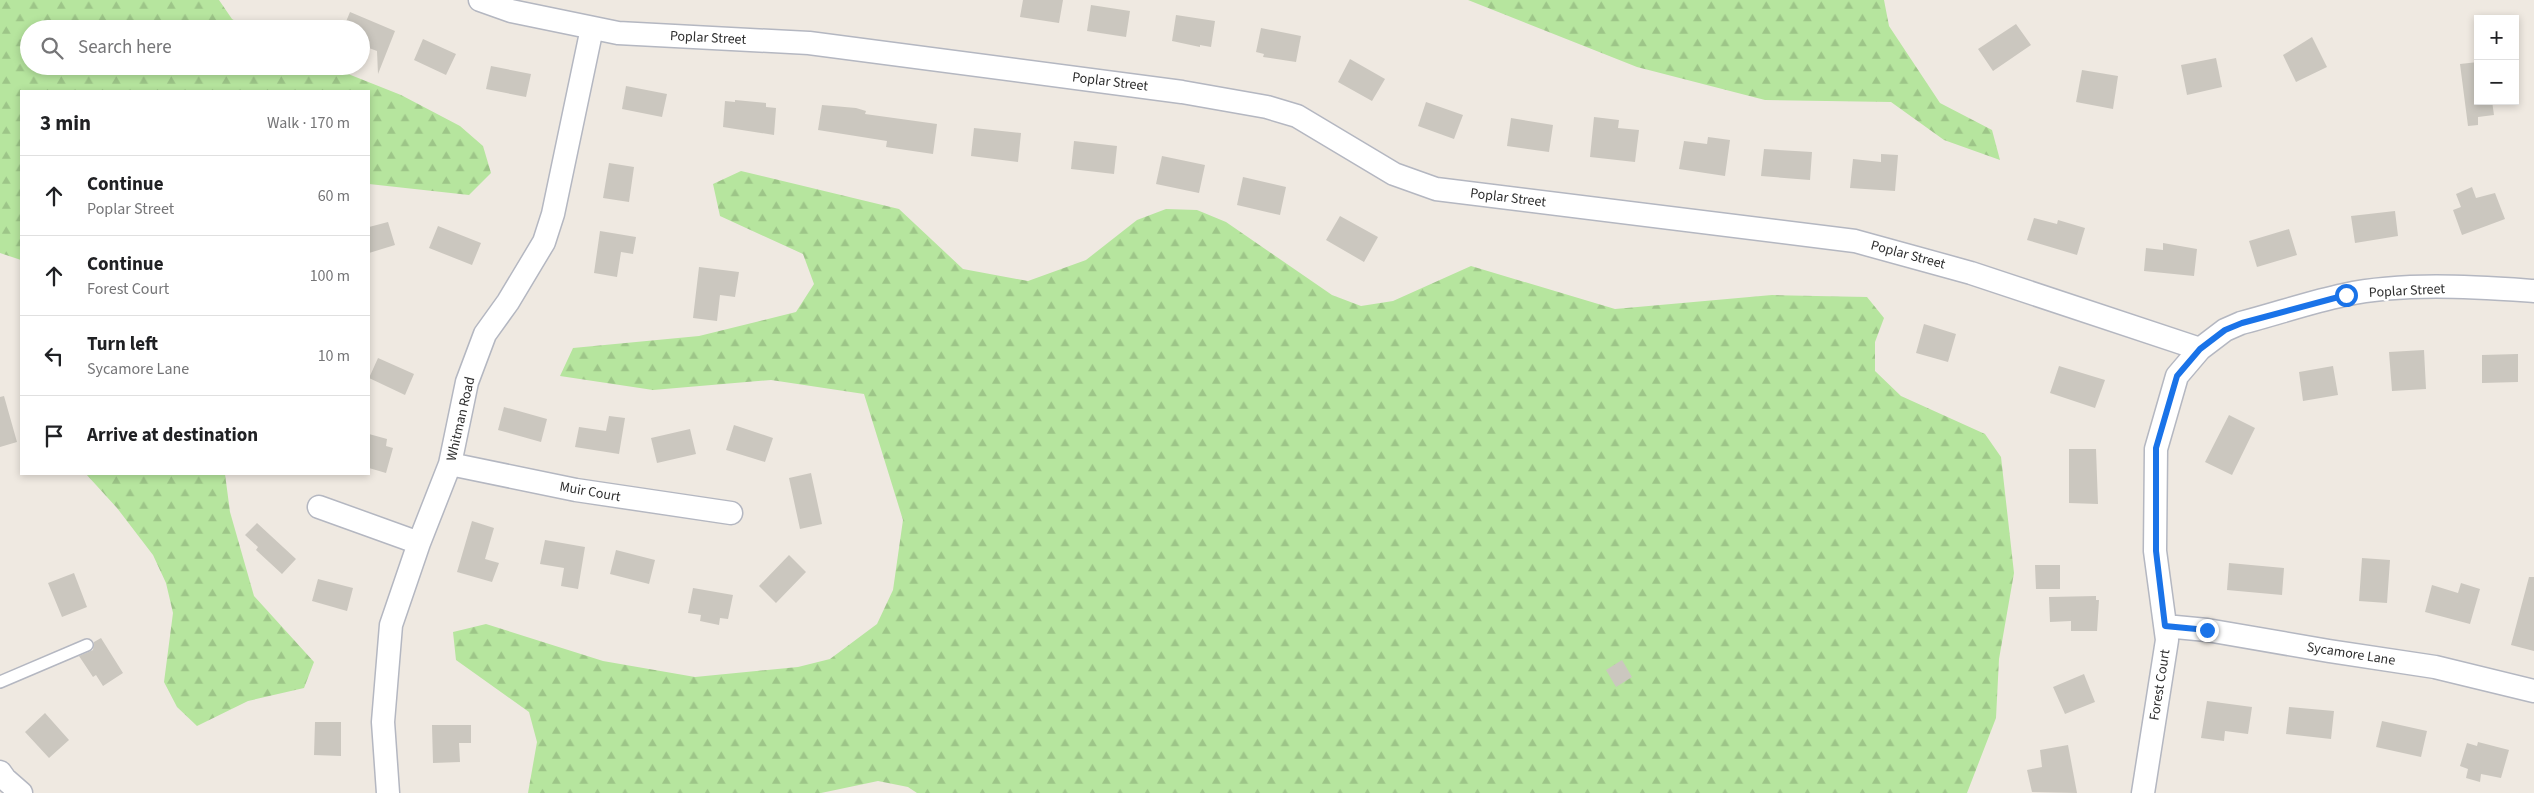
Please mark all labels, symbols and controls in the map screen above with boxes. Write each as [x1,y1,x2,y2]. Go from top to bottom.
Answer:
map controls [2474,15,2519,105]
button: + [2474,15,2519,60]
search box [20,20,370,75]
street label: Poplar Street [669,26,747,50]
icon: search [38,34,66,62]
text: Search here [78,34,172,61]
button: − [2474,60,2519,105]
street label: Poplar Street [1071,67,1149,97]
text: 3 min [40,108,91,138]
text: Walk · 170 m [267,112,350,134]
text: Continue [87,171,164,198]
icon: ahead [40,182,68,210]
street label: Poplar Street [1469,183,1547,213]
text: 60 m [318,185,350,207]
text: Poplar Street [87,198,174,220]
street label: Poplar Street [1869,235,1948,275]
text: Continue [87,251,164,278]
icon: ahead [40,262,68,290]
text: 100 m [310,265,350,287]
text: Forest Court [87,278,169,300]
street label: Poplar Street [2368,279,2446,303]
route start [2335,284,2358,307]
text: Turn left [87,331,158,358]
icon: left [40,342,68,370]
text: 10 m [318,345,350,367]
text: Sycamore Lane [87,358,189,380]
street label: Whitman Road [442,375,480,463]
icon: arrive [40,422,68,450]
text: Arrive at destination [87,422,258,449]
street label: Muir Court [558,477,622,507]
route end [2196,619,2219,642]
street label: Sycamore Lane [2305,637,2397,671]
street label: Forest Court [2145,648,2176,722]

